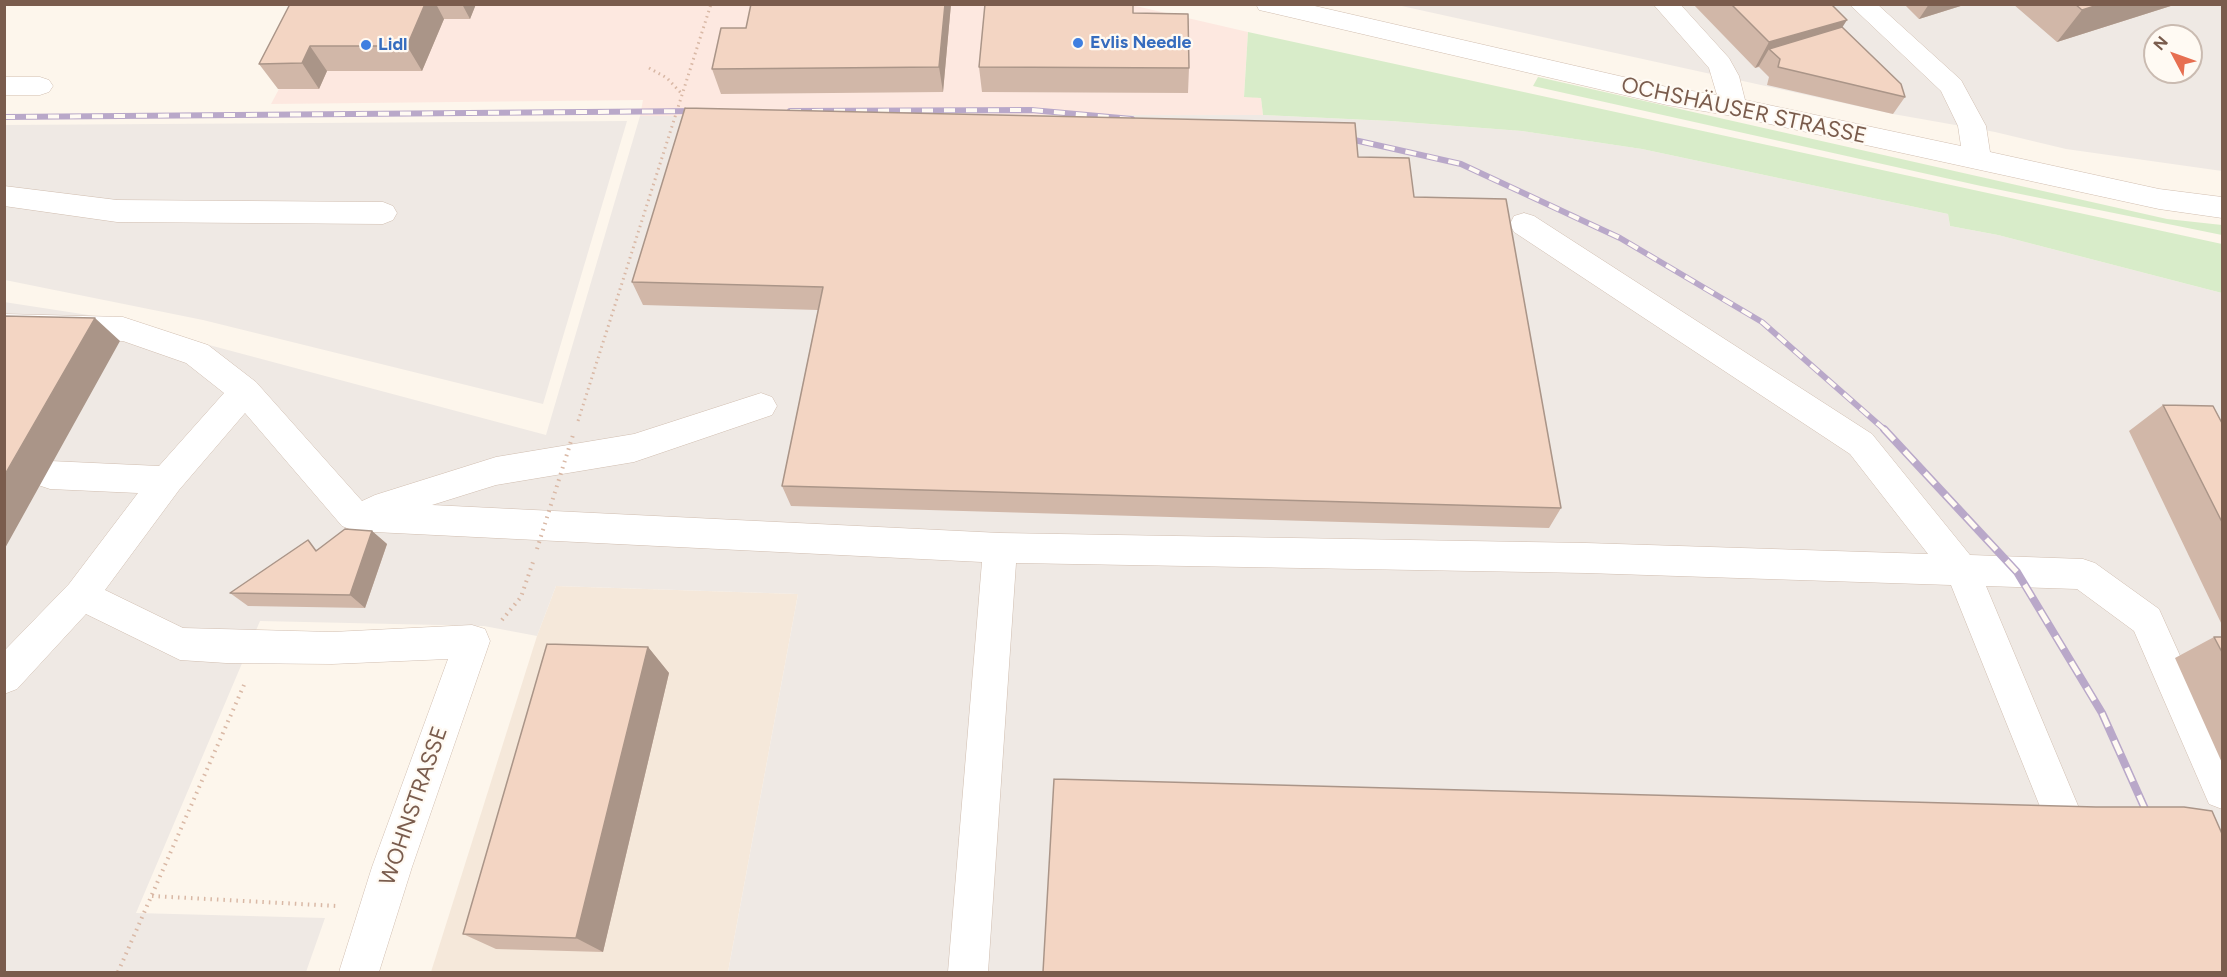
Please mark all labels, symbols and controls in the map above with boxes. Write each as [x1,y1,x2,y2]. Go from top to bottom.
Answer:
north arrow [2143,24,2203,84]
place label: Evlis Needle [1090,32,1191,54]
text: N [2149,32,2172,54]
place label: Lidl [378,34,408,56]
marker: Evlis Needle [1071,36,1085,50]
marker: Lidl [359,38,373,52]
street label: OCHSHÄUSER STRASSE [1619,72,1869,150]
street label: WOHNSTRASSE [374,723,454,889]

